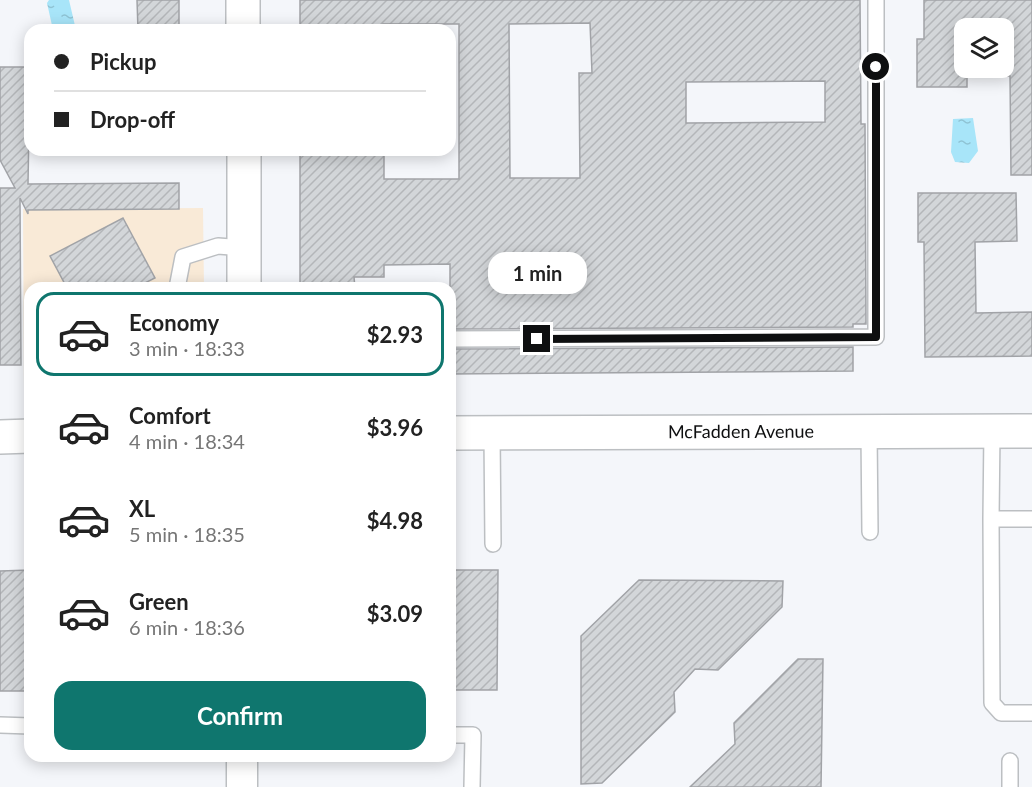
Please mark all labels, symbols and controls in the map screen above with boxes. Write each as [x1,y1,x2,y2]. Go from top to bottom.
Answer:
map controls [954,18,1014,78]
button: layers [954,18,1014,78]
text: Pickup [90,48,156,75]
route start [862,53,889,80]
text: Drop-off [90,106,175,133]
callout: 1 min [488,252,586,294]
text: 1 min [513,261,562,285]
icon: car [57,307,111,361]
text: Economy [129,309,219,336]
text: $2.93 [367,321,423,348]
route end [523,325,550,352]
text: 3 min · 18:33 [129,336,245,360]
icon: car [57,400,111,454]
text: Comfort [129,402,211,429]
text: $3.96 [367,414,423,441]
street label: McFadden Avenue [668,420,814,442]
text: 4 min · 18:34 [129,429,245,453]
icon: car [57,493,111,547]
text: XL [129,495,155,522]
text: $4.98 [367,507,423,534]
text: 5 min · 18:35 [129,522,245,546]
icon: car [57,586,111,640]
text: Green [129,588,189,615]
text: $3.09 [367,600,423,627]
text: 6 min · 18:36 [129,615,245,639]
button: Confirm [54,681,426,750]

